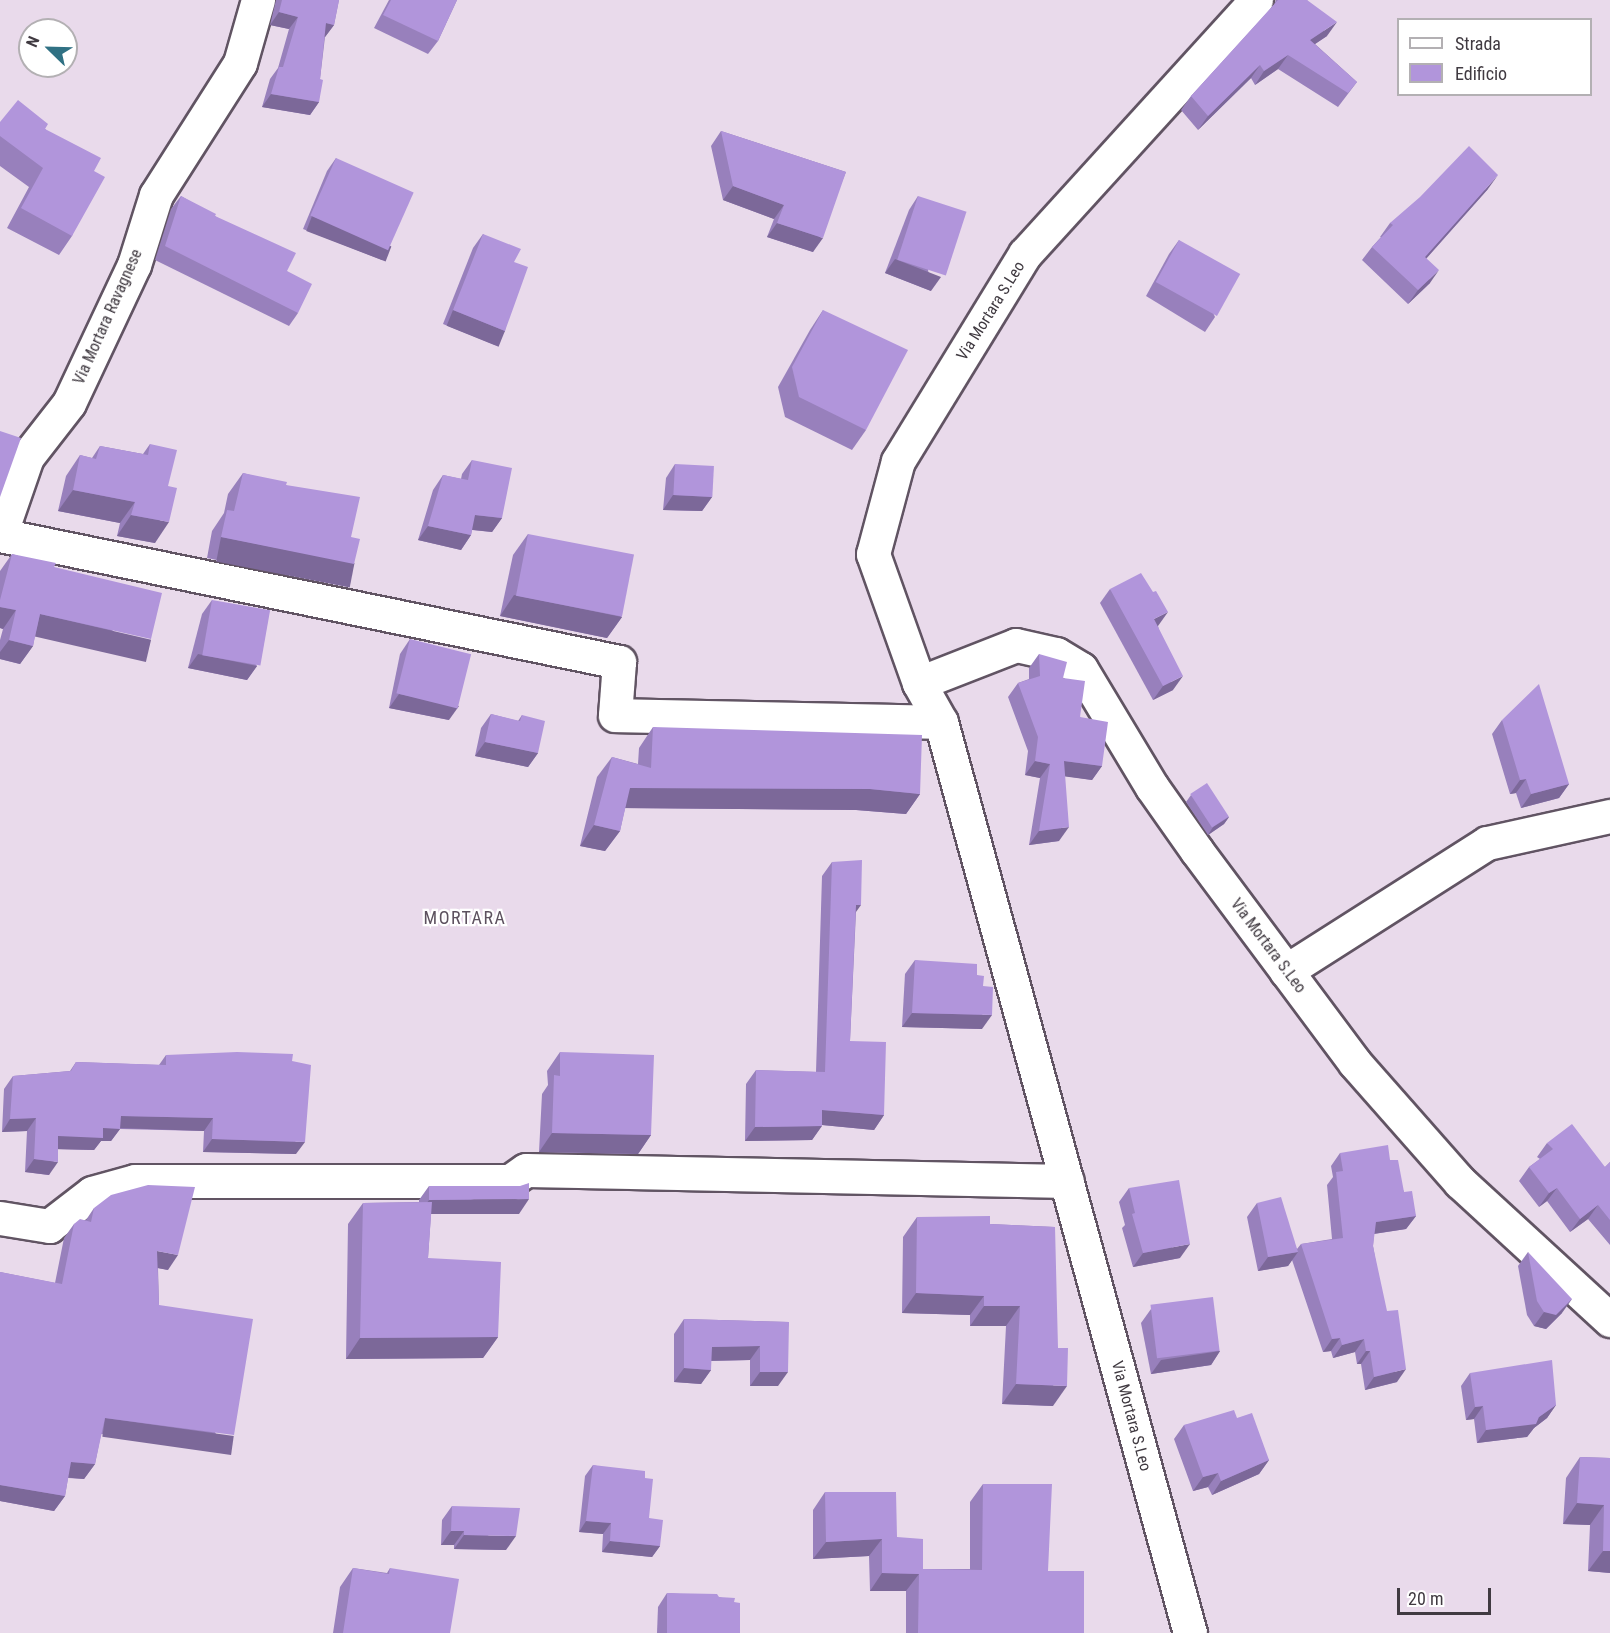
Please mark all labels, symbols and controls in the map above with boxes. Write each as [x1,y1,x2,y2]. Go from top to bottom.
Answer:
north arrow [18,18,78,78]
legend [1397,18,1592,96]
text: N [22,33,43,50]
text: Strada [1455,33,1501,54]
text: Edificio [1455,63,1507,84]
street label: Via Mortara Ravagnese [70,246,146,388]
street label: Via Mortara S.Leo [953,258,1029,364]
street label: Via Mortara S.Leo [1226,895,1310,997]
district label: MORTARA [424,907,506,929]
street label: Via Mortara S.Leo [1107,1359,1155,1473]
scale bar [1400,1576,1494,1614]
text: 20 m [1408,1588,1443,1609]

